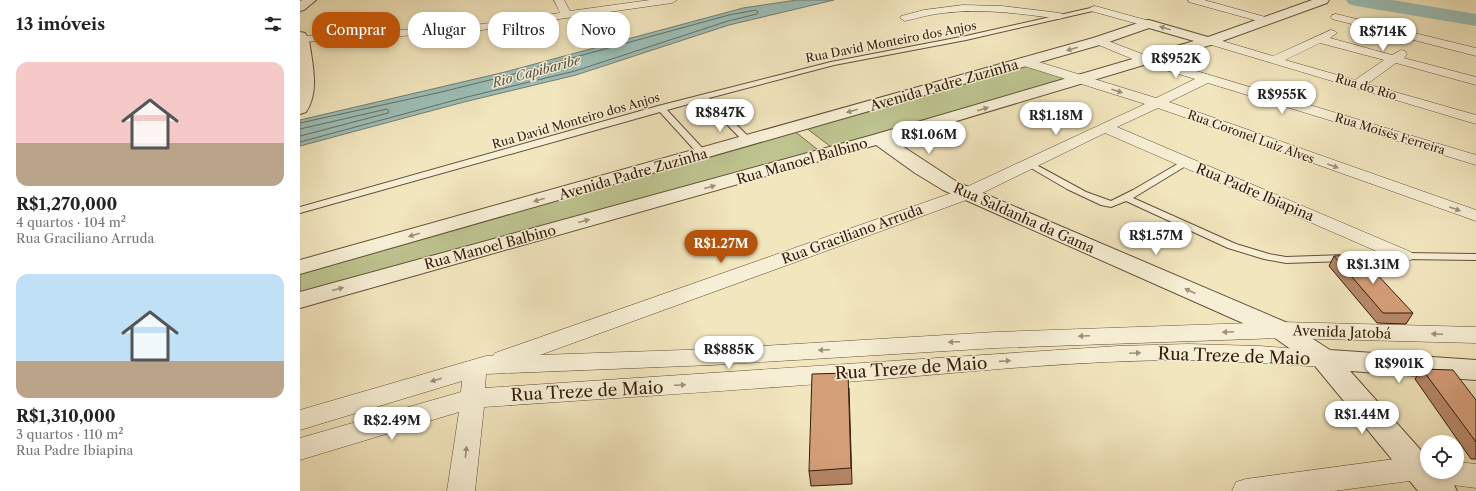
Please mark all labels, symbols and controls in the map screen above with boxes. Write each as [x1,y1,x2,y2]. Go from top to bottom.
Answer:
chip: Comprar [312,12,400,48]
chip: Alugar [408,12,480,48]
chip: Filtros [488,12,559,48]
chip: Novo [567,12,630,48]
icon: filters [262,13,284,35]
text: 13 imóveis [16,14,105,34]
street label: Rua David Monteiro dos Anjos [804,18,978,65]
pin: R$714K [1350,18,1416,52]
text: R$714K [1359,23,1407,39]
one-way arrow [1159,25,1171,31]
pin: R$952K [1143,45,1209,79]
one-way arrow [1065,46,1077,52]
text: R$952K [1151,50,1201,66]
water label: Rio Capibaribe [489,51,582,91]
street label: Avenida Padre Zuzinha [867,55,1021,115]
street label: Rua do Rio [1334,70,1399,103]
pin: R$955K [1249,81,1315,115]
text: R$955K [1257,86,1307,102]
icon: home [114,88,186,160]
one-way arrow [1112,88,1124,94]
street label: Rua David Monteiro dos Anjos [490,89,661,152]
pin: R$847K [687,99,753,133]
pin: R$1.18M [1019,102,1093,136]
text: R$847K [695,104,745,120]
one-way arrow [977,106,989,112]
text: R$1.18M [1029,107,1083,123]
street label: Rua Coronel Luiz Alves [1186,107,1317,166]
one-way arrow [846,108,858,114]
street label: Rua Moisés Ferreira [1333,110,1448,158]
pin: R$1.06M [892,121,966,155]
text: R$1.06M [901,126,957,142]
street label: Rua Manoel Balbino [734,134,870,188]
street label: Avenida Padre Zuzinha [556,144,710,204]
street label: Rua Padre Ibiapina [1193,159,1317,225]
one-way arrow [1327,163,1339,169]
street label: Rua Saldanha da Gama [951,179,1098,258]
one-way arrow [704,184,716,190]
text: R$1,270,000 [16,194,117,214]
one-way arrow [533,197,545,203]
street label: Rua Graciliano Arruda [779,200,926,268]
one-way arrow [1450,206,1462,212]
text: 4 quartos · 104 m² [16,214,126,230]
one-way arrow [579,218,591,224]
street label: Rua Manoel Balbino [422,221,558,273]
pin: R$1.57M [1119,222,1193,256]
text: R$1.57M [1129,227,1183,243]
text: Rua Graciliano Arruda [16,230,154,246]
pin: R$1.27M [684,230,758,264]
one-way arrow [407,232,419,238]
text: R$1.27M [694,235,748,251]
pin: R$1.31M [1336,251,1410,285]
text: R$1.31M [1346,256,1400,272]
one-way arrow [331,286,344,292]
one-way arrow [1184,288,1196,294]
icon: home [114,300,186,372]
street label: Avenida Jatobá [1291,321,1392,343]
one-way arrow [1222,328,1234,335]
one-way arrow [1431,331,1443,338]
one-way arrow [1078,333,1090,340]
pin: R$885K [696,336,762,370]
one-way arrow [948,339,960,346]
text: R$885K [704,341,754,357]
street label: Rua Treze de Maio [1157,343,1311,369]
one-way arrow [817,347,830,353]
one-way arrow [1129,350,1142,356]
pin: R$901K [1366,350,1432,384]
street label: Rua Treze de Maio [834,353,988,383]
text: R$901K [1374,355,1424,371]
one-way arrow [999,357,1011,364]
one-way arrow [430,377,442,383]
street label: Rua Treze de Maio [510,377,664,405]
one-way arrow [674,382,687,388]
pin: R$1.44M [1325,401,1399,435]
text: R$1,310,000 [16,406,116,426]
text: R$1.44M [1334,406,1390,422]
pin: R$2.49M [355,407,429,441]
text: R$2.49M [363,412,421,428]
text: 3 quartos · 110 m² [16,426,124,442]
map controls [1420,435,1464,479]
button: locate [1420,435,1464,479]
text: Rua Padre Ibiapina [16,442,133,458]
one-way arrow [463,446,469,458]

